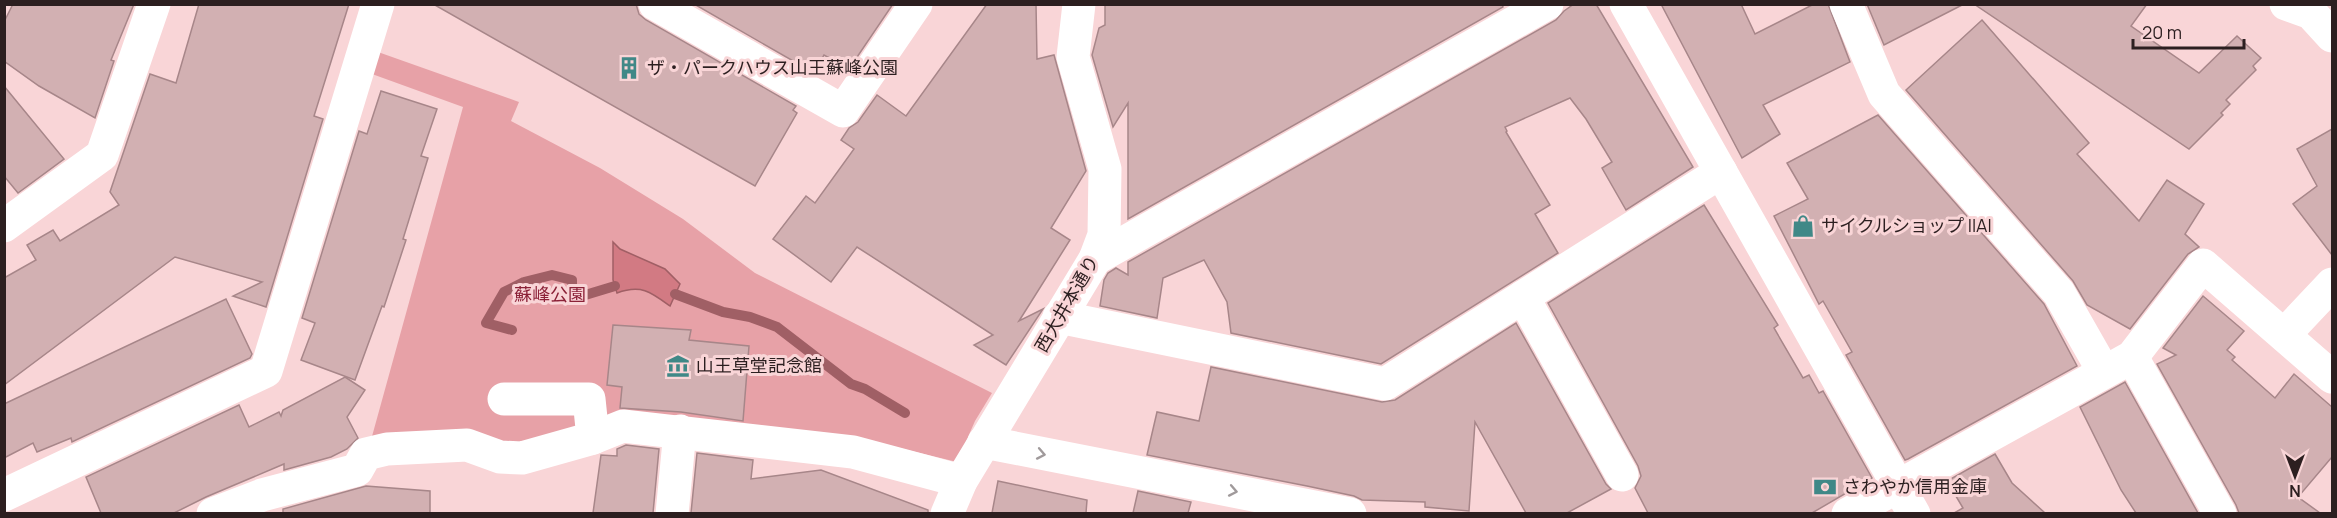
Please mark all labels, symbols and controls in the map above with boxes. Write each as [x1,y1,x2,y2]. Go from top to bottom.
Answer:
scale bar [2133,12,2244,50]
text: 20 m [2142,20,2182,44]
building icon: ザ・パークハウス山王蘇峰公園 [616,55,642,81]
place label: ザ・パークハウス山王蘇峰公園 [647,55,898,79]
shop icon: サイクルショップ IIAI [1790,213,1816,239]
place label: サイクルショップ IIAI [1821,213,1992,237]
street label: 西大井本通り [1029,251,1104,356]
park label: 蘇峰公園 [514,282,586,306]
museum icon: 山王草堂記念館 [665,353,691,379]
place label: 山王草堂記念館 [696,353,822,377]
north arrow [2265,446,2325,506]
one-way arrow [1036,447,1046,460]
bank icon: さわやか信用金庫 [1812,474,1838,500]
place label: さわやか信用金庫 [1843,474,1987,498]
text: N [2289,480,2301,502]
one-way arrow [1227,484,1237,497]

